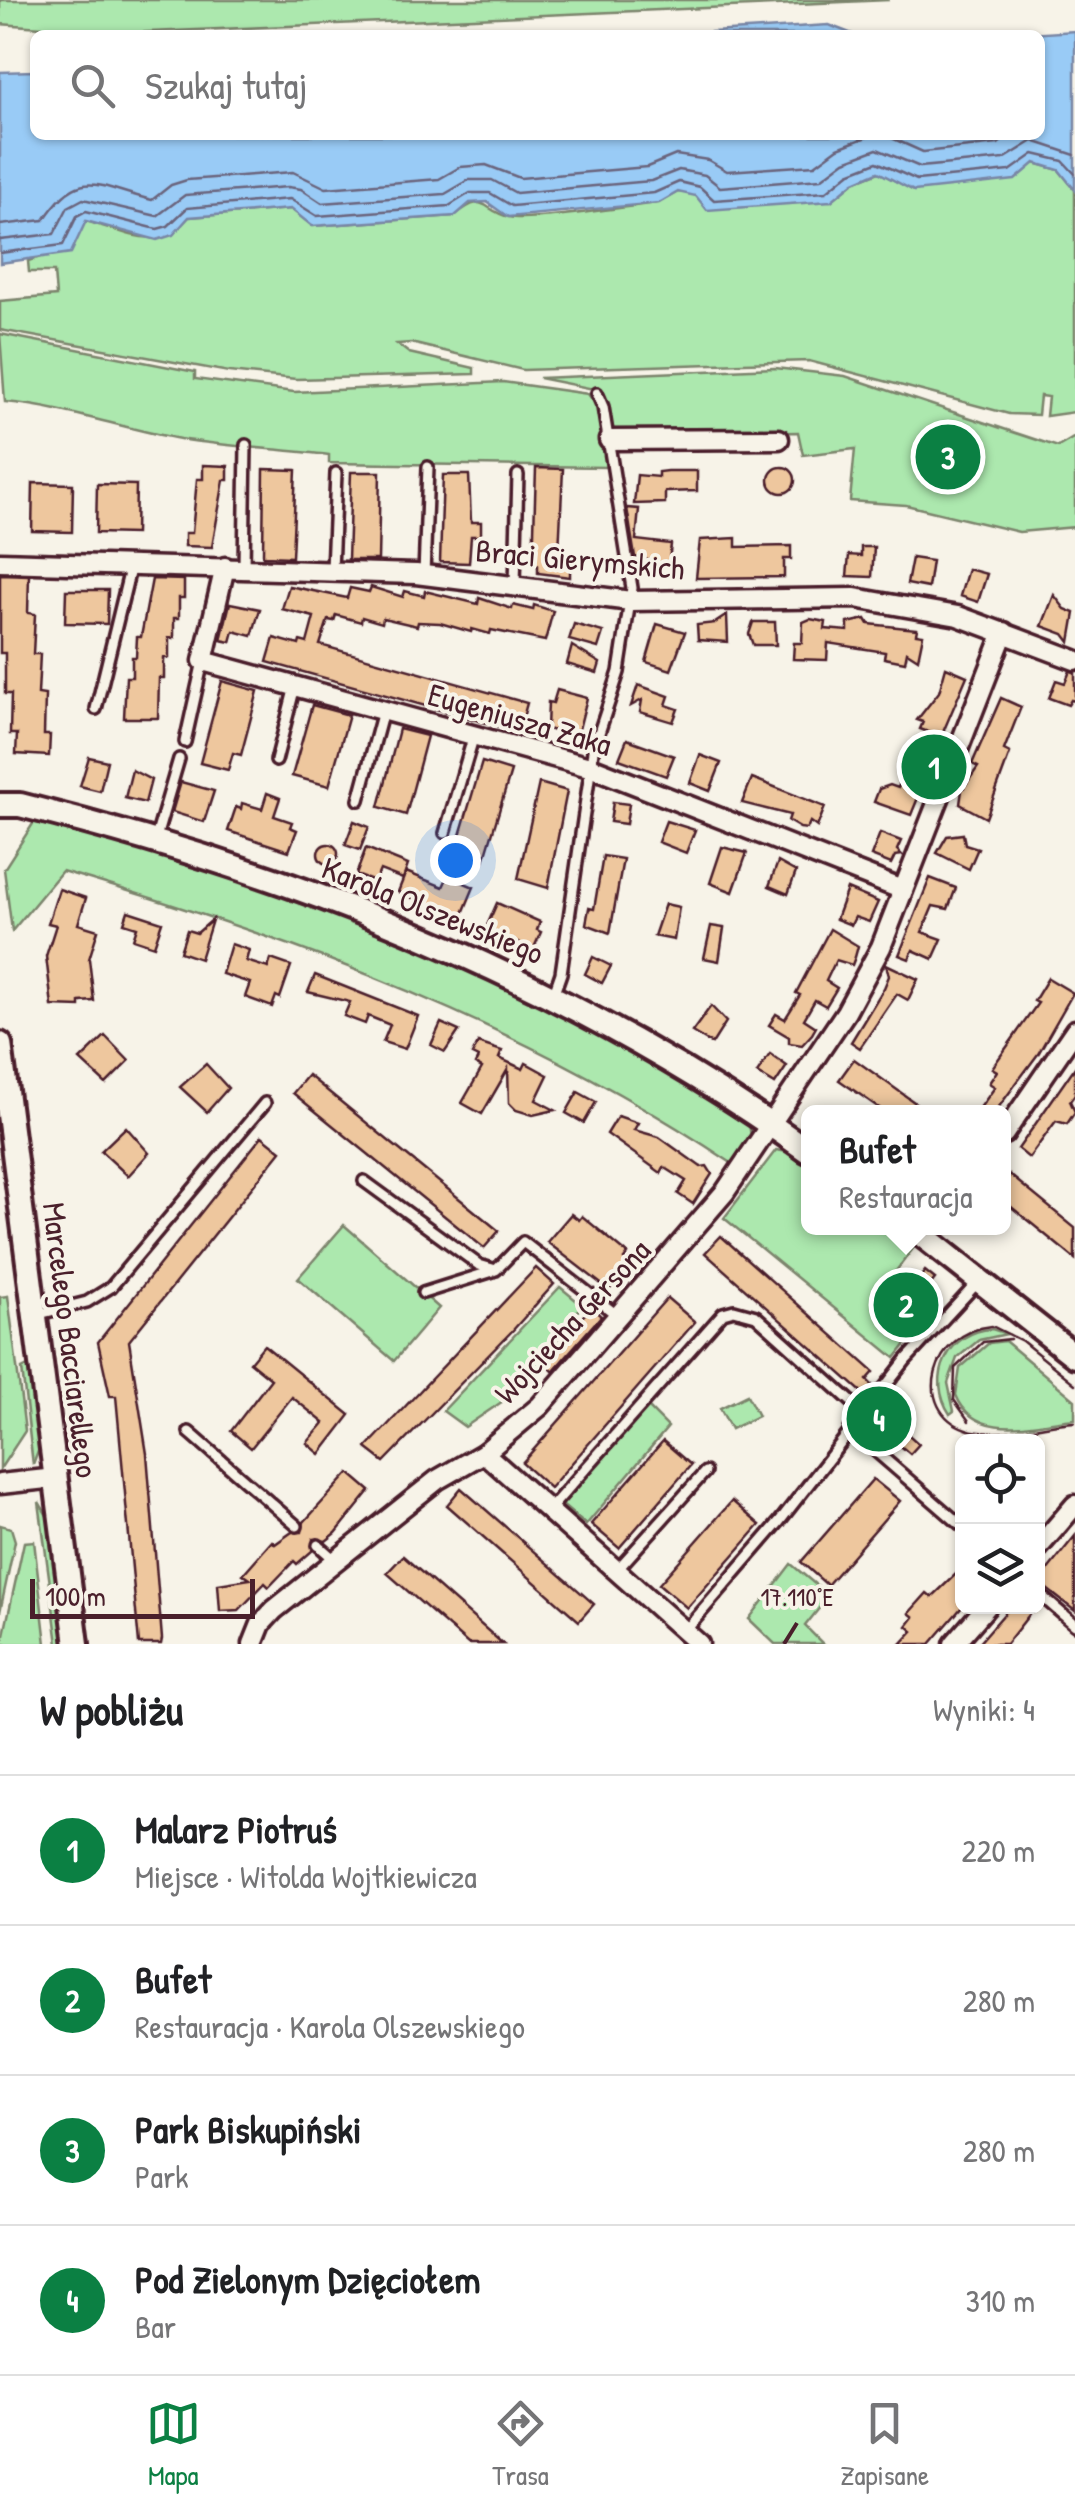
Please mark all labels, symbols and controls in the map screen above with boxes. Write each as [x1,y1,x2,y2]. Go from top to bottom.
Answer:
search box [30,30,1045,140]
icon: search [65,58,120,113]
text: Szukaj tutaj [145,59,307,111]
pin: 3 [916,420,980,494]
street label: Braci Gierymskich [474,528,686,590]
street label: Eugeniusza Zaka [423,672,617,766]
pin: 1 [902,730,966,804]
your location [430,835,481,886]
street label: Karola Olszewskiego [316,846,550,974]
popup [801,1105,1011,1235]
text: Bufet [839,1123,916,1175]
text: Restauracja [839,1175,973,1218]
street label: Marcelego Bacciarellego [33,1200,109,1480]
street label: Wojciecha Gersona [484,1229,660,1413]
pin: 2 [874,1268,938,1342]
pin: 4 [846,1382,912,1456]
map controls [955,1434,1045,1614]
button: locate [955,1434,1045,1524]
button: layers [955,1524,1045,1614]
scale bar [30,1574,255,1618]
text: 100 m [45,1577,106,1615]
text: 17.110°E [760,1580,834,1614]
text: W pobliżu [40,1681,183,1738]
text: Wyniki: 4 [933,1688,1035,1731]
text: Malarz Piotruś [135,1803,337,1855]
text: 1 [67,1829,78,1872]
text: 220 m [962,1829,1035,1872]
text: Miejsce · Witolda Wojtkiewicza [135,1855,477,1898]
text: Bufet [135,1953,211,2005]
text: 2 [65,1979,80,2022]
text: 280 m [963,1979,1035,2022]
text: Restauracja · Karola Olszewskiego [135,2005,525,2048]
text: Park Biskupiński [135,2103,362,2155]
text: 3 [65,2129,80,2172]
text: 280 m [963,2129,1035,2172]
text: Park [135,2155,189,2198]
text: Pod Zielonym Dzięciołem [135,2253,480,2305]
text: 4 [66,2279,79,2322]
text: 310 m [966,2279,1035,2322]
text: Bar [135,2305,176,2348]
tab: Mapa [146,2396,201,2494]
tab: Trasa [492,2396,549,2494]
tab: Zapisane [840,2396,929,2494]

